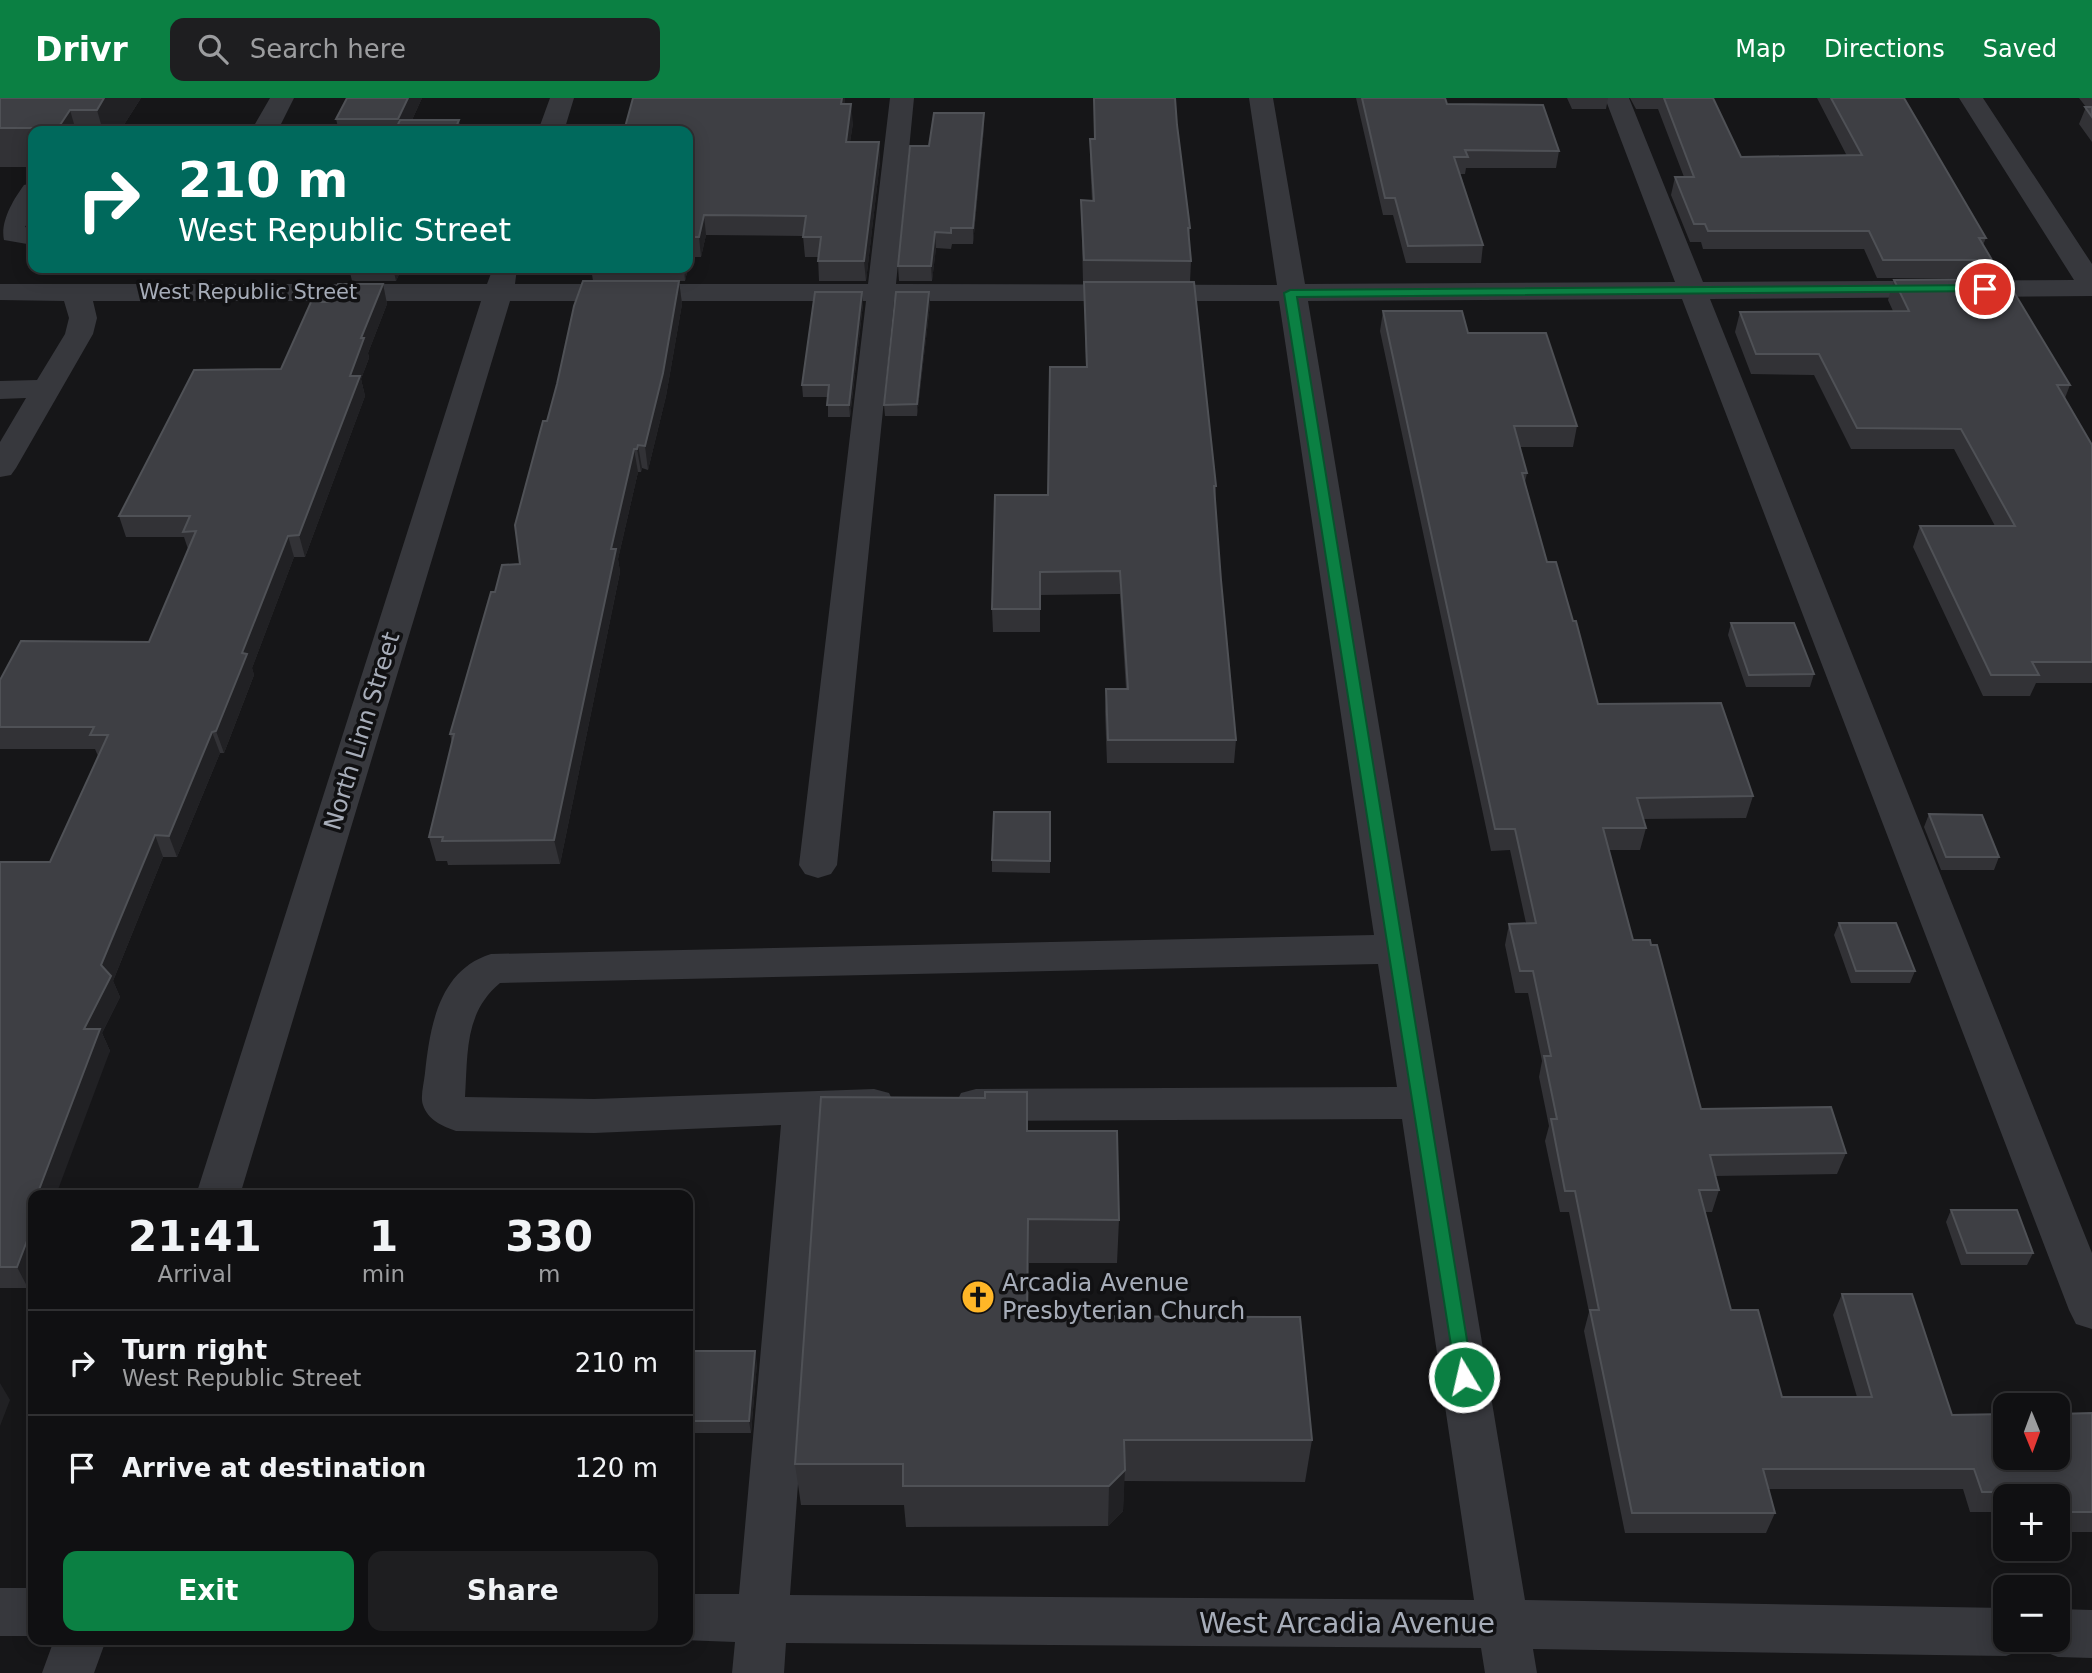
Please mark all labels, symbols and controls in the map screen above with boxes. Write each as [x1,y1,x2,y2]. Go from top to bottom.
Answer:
search box [170,18,660,81]
text: Drivr [35,30,128,69]
icon: search [194,30,232,68]
text: Search here [250,34,406,64]
text: Map [1735,35,1786,63]
text: Directions [1824,35,1945,63]
text: Saved [1983,35,2057,63]
text: 210 m [178,152,348,209]
icon: right [63,154,154,245]
text: West Republic Street [178,211,511,249]
pin [1955,259,2015,319]
icon: arrive [1966,270,2004,308]
street label: West Republic Street [139,280,357,304]
street label: North Linn Street [319,629,405,833]
text: 21:41 [128,1212,262,1261]
text: 1 [369,1212,398,1261]
text: 330 [505,1212,593,1261]
text: Arrival [158,1261,232,1287]
text: min [362,1261,405,1287]
text: m [538,1261,560,1287]
place label: Arcadia Avenue Presbyterian Church [1002,1269,1245,1325]
church icon: Arcadia Avenue Presbyterian Church [959,1278,997,1316]
text: Turn right [122,1335,267,1365]
position arrow [1427,1340,1501,1414]
icon: right [63,1344,101,1382]
text: 210 m [575,1348,658,1378]
text: West Republic Street [122,1365,361,1391]
north arrow [1993,1393,2070,1470]
map controls [1993,1393,2070,1652]
icon: arrive [63,1449,101,1487]
text: Arrive at destination [122,1453,426,1483]
text: 120 m [575,1453,658,1483]
button: + [1993,1484,2070,1561]
button: Exit [63,1551,354,1631]
button: Share [368,1551,658,1631]
button: − [1993,1575,2070,1652]
street label: West Arcadia Avenue [1199,1607,1495,1640]

